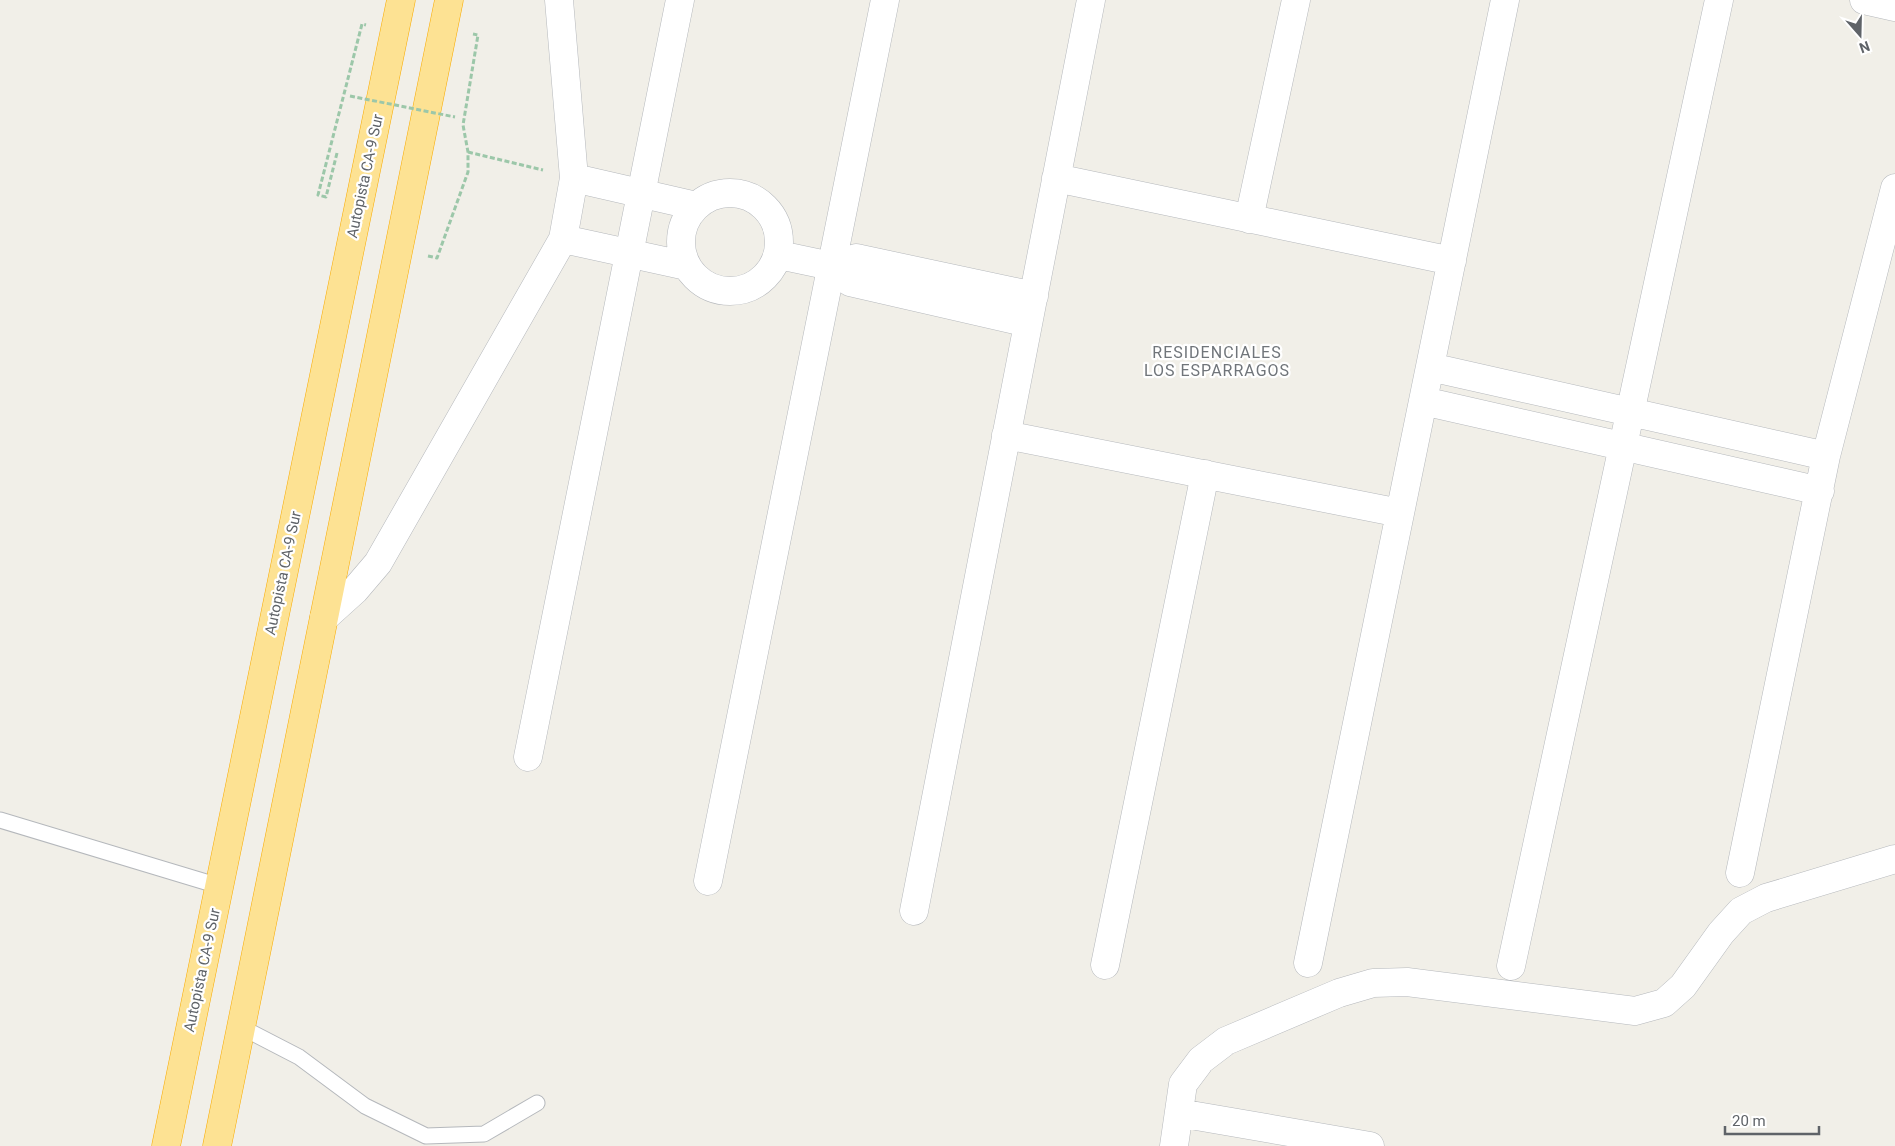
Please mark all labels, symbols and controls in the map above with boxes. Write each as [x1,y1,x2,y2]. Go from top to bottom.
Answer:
north arrow [1835,10,1885,60]
text: N [1857,38,1872,56]
street label: Autopista CA-9 Sur [343,113,387,239]
district label: RESIDENCIALES LOS ESPARRAGOS [1144,343,1290,380]
street label: Autopista CA-9 Sur [261,510,305,636]
street label: Autopista CA-9 Sur [180,907,224,1033]
scale bar [1725,1104,1819,1136]
text: 20 m [1732,1112,1766,1130]

